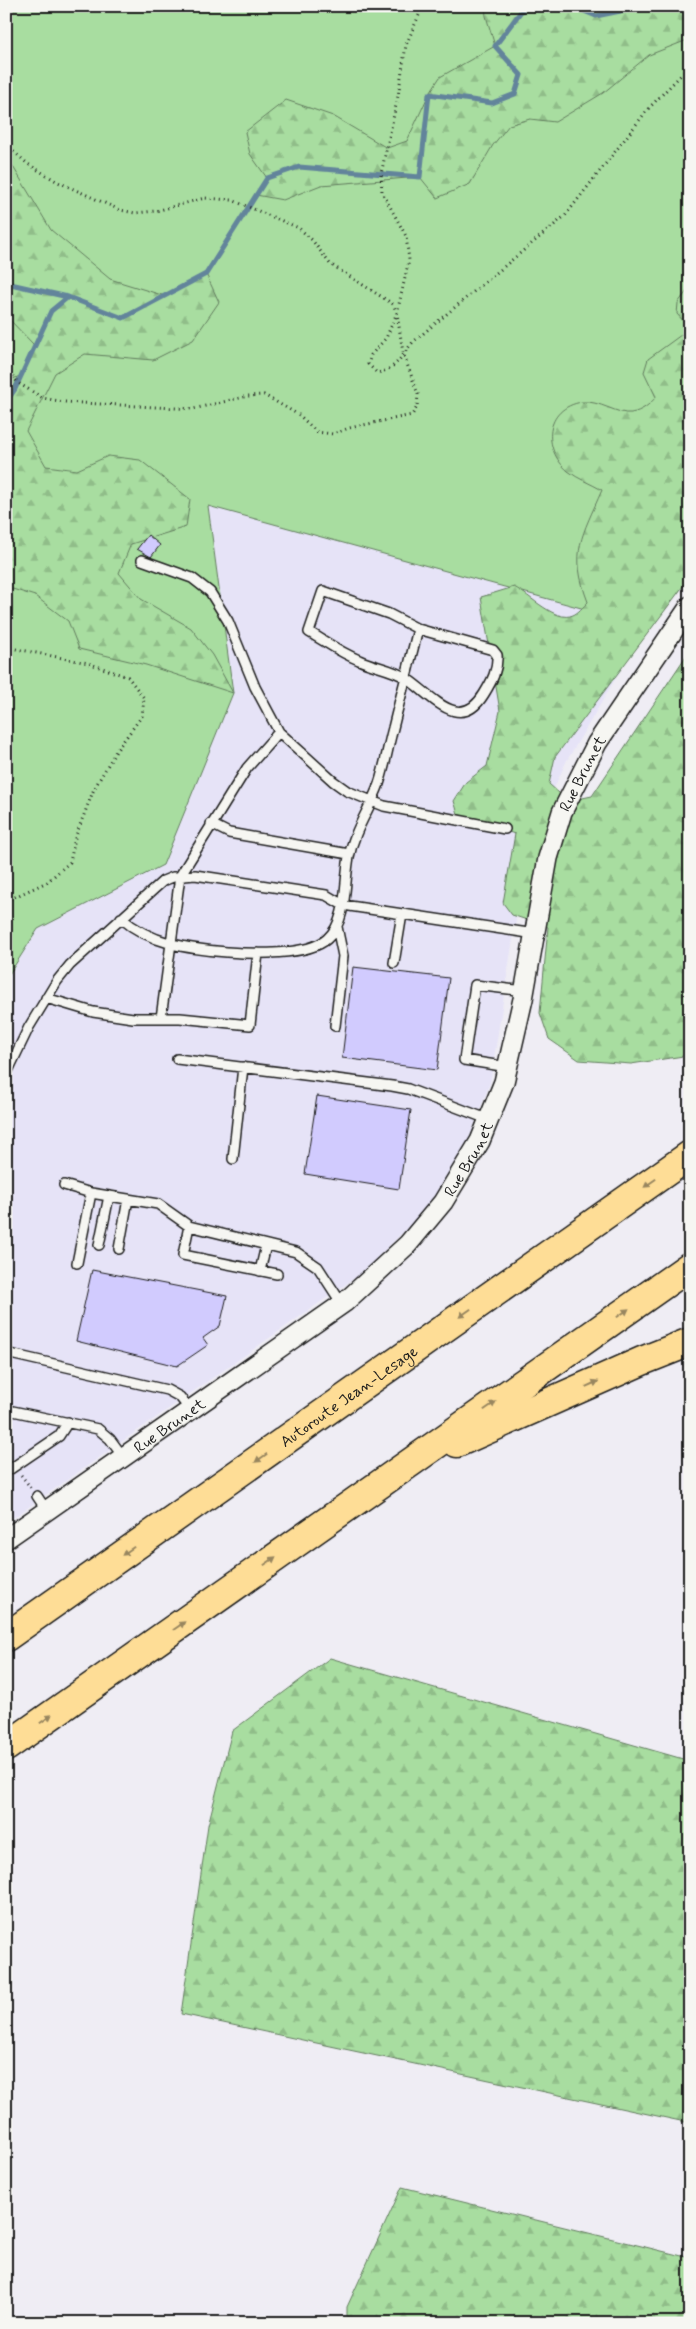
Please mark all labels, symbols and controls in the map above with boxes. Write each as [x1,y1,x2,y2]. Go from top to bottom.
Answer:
street label: Rue Brunet [555,731,612,816]
street label: Rue Brunet [440,1118,499,1201]
one-way arrow [643,1178,657,1188]
one-way arrow [458,1308,472,1318]
one-way arrow [617,1308,630,1318]
street label: Autoroute Jean-Lesage [276,1341,423,1453]
one-way arrow [585,1379,599,1387]
street label: Rue Brunet [130,1394,210,1459]
one-way arrow [484,1401,497,1411]
one-way arrow [255,1452,268,1463]
one-way arrow [121,1546,135,1556]
one-way arrow [263,1556,277,1566]
one-way arrow [172,1620,185,1631]
one-way arrow [39,1714,53,1724]

